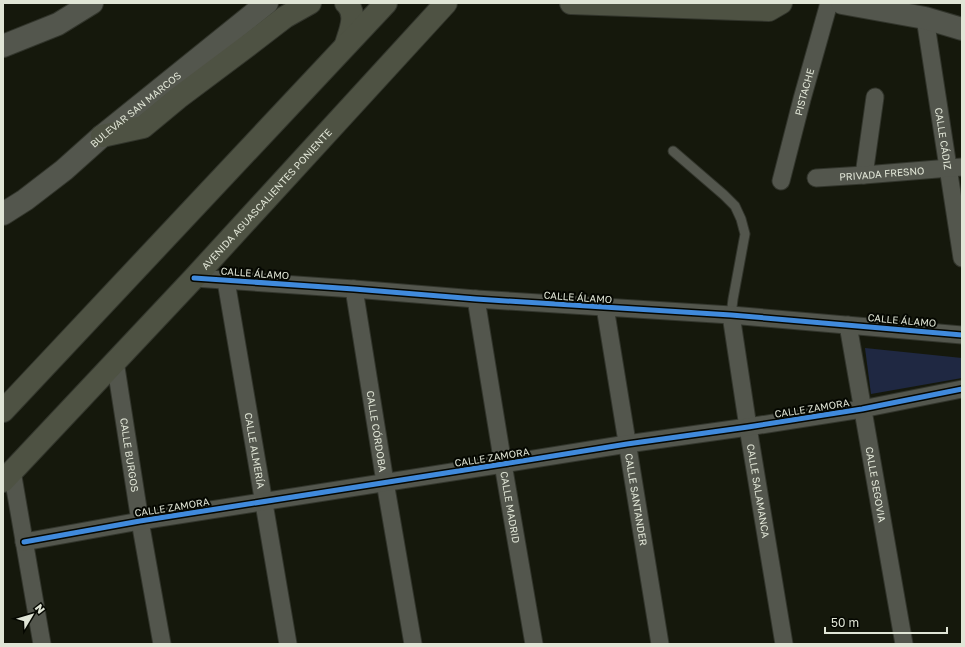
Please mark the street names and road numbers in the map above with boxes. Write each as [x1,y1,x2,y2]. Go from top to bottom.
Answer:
street label: PISTACHE [792,67,816,117]
street label: BULEVAR SAN MARCOS [88,69,183,150]
street label: CALLE CÁDIZ [933,107,954,171]
street label: AVENIDA AGUASCALIENTES PONIENTE [199,126,334,272]
street label: PRIVADA FRESNO [839,164,925,183]
street label: CALLE ÁLAMO [220,265,290,281]
street label: CALLE ÁLAMO [543,289,613,305]
street label: CALLE ÁLAMO [867,311,937,329]
street label: CALLE CÓRDOBA [364,390,389,473]
street label: CALLE ZAMORA [774,396,851,420]
street label: CALLE ALMERÍA [243,412,267,490]
street label: CALLE BURGOS [118,417,141,493]
street label: CALLE SALAMANCA [745,443,772,539]
street label: CALLE ZAMORA [454,445,531,469]
street label: CALLE SEGOVIA [863,446,889,524]
street label: CALLE SANTANDER [623,452,650,547]
street label: CALLE MADRID [498,470,523,544]
street label: CALLE ZAMORA [134,495,211,519]

